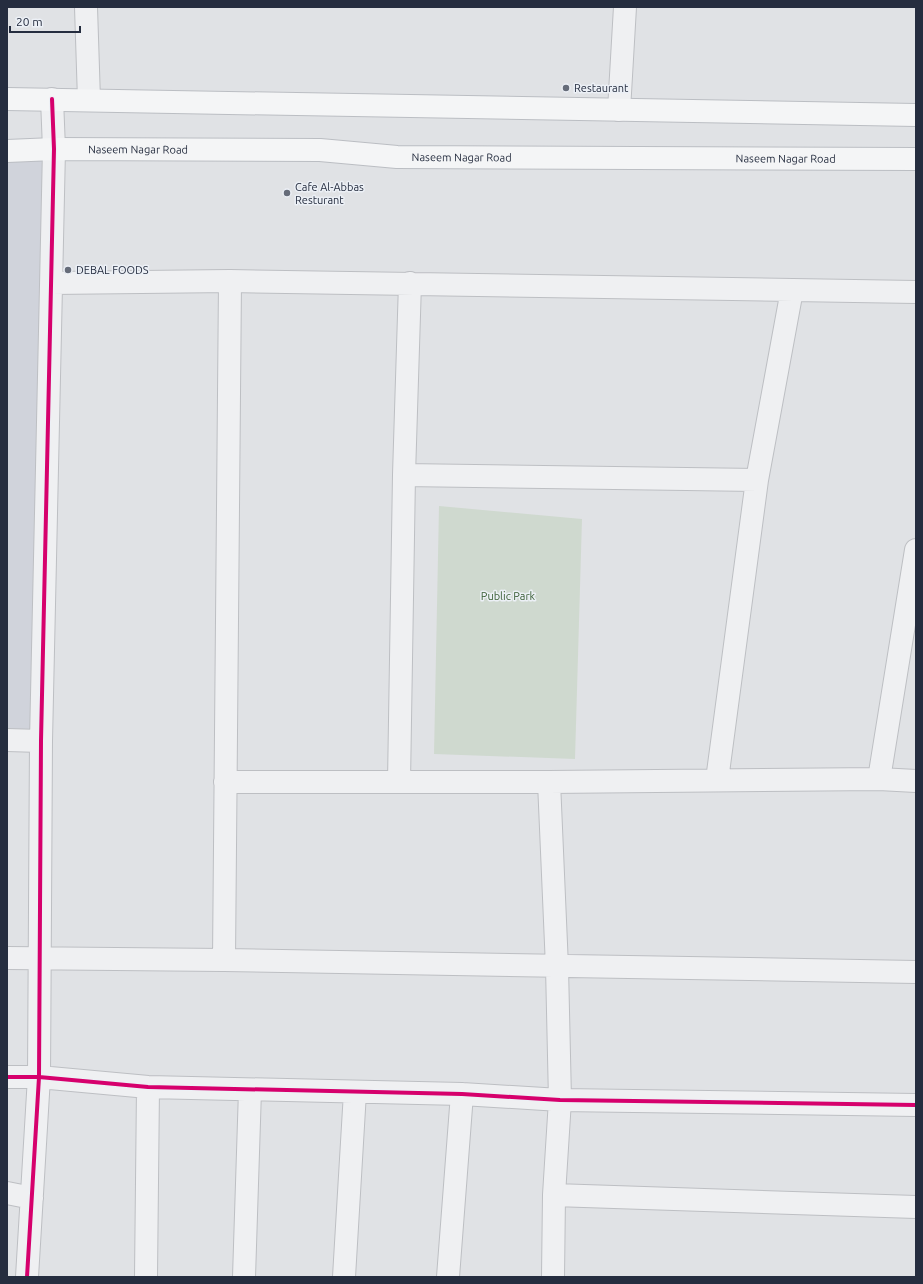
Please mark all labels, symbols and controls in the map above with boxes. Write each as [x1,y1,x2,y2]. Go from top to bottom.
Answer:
scale bar [10,8,80,34]
text: 20 m [16,15,43,28]
place label: Restaurant [574,82,629,94]
marker: Restaurant [561,83,571,93]
street label: Naseem Nagar Road [88,143,188,156]
street label: Naseem Nagar Road [412,151,512,163]
street label: Naseem Nagar Road [736,152,836,165]
place label: Cafe Al-Abbas Resturant [295,181,364,206]
marker: Cafe Al-Abbas Resturant [282,188,292,198]
place label: DEBAL FOODS [76,264,149,276]
marker: DEBAL FOODS [63,265,73,275]
park label: Public Park [481,590,536,602]

